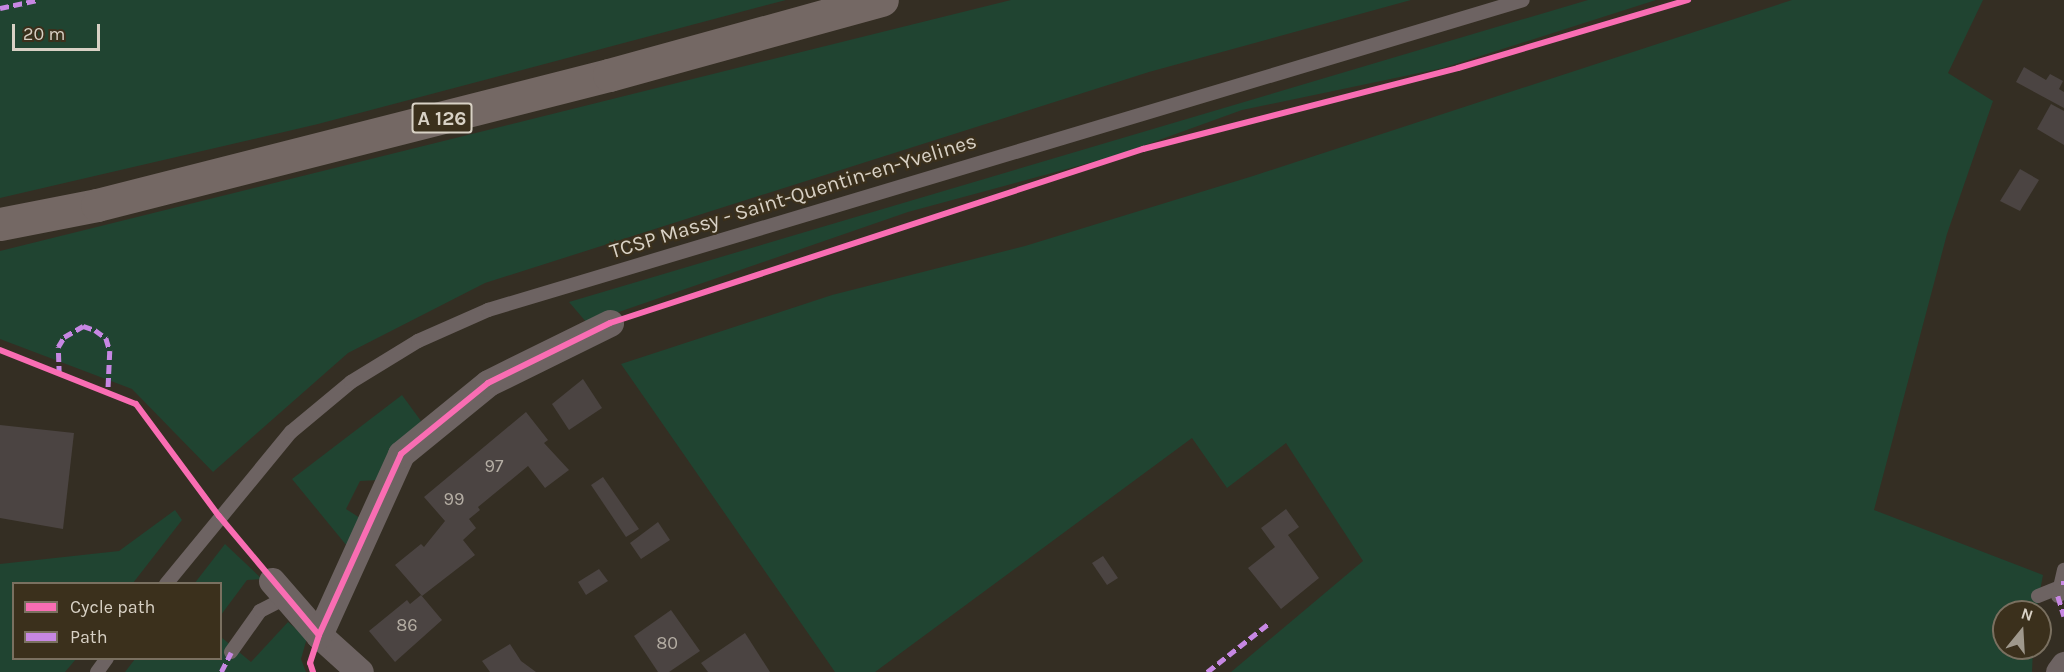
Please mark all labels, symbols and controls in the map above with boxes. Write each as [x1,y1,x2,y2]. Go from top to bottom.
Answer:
scale bar [15,12,104,50]
text: 20 m [23,23,65,45]
road number: A 126 [410,101,474,135]
street label: TCSP Massy - Saint-Quentin-en-Yvelines [606,128,980,264]
house number: 97 [485,455,503,477]
house number: 99 [444,488,464,510]
legend [12,582,222,660]
text: Cycle path [70,596,155,618]
north arrow [1992,600,2052,660]
text: N [2019,603,2035,625]
house number: 86 [396,614,418,636]
text: Path [70,626,108,648]
house number: 80 [656,632,678,654]

